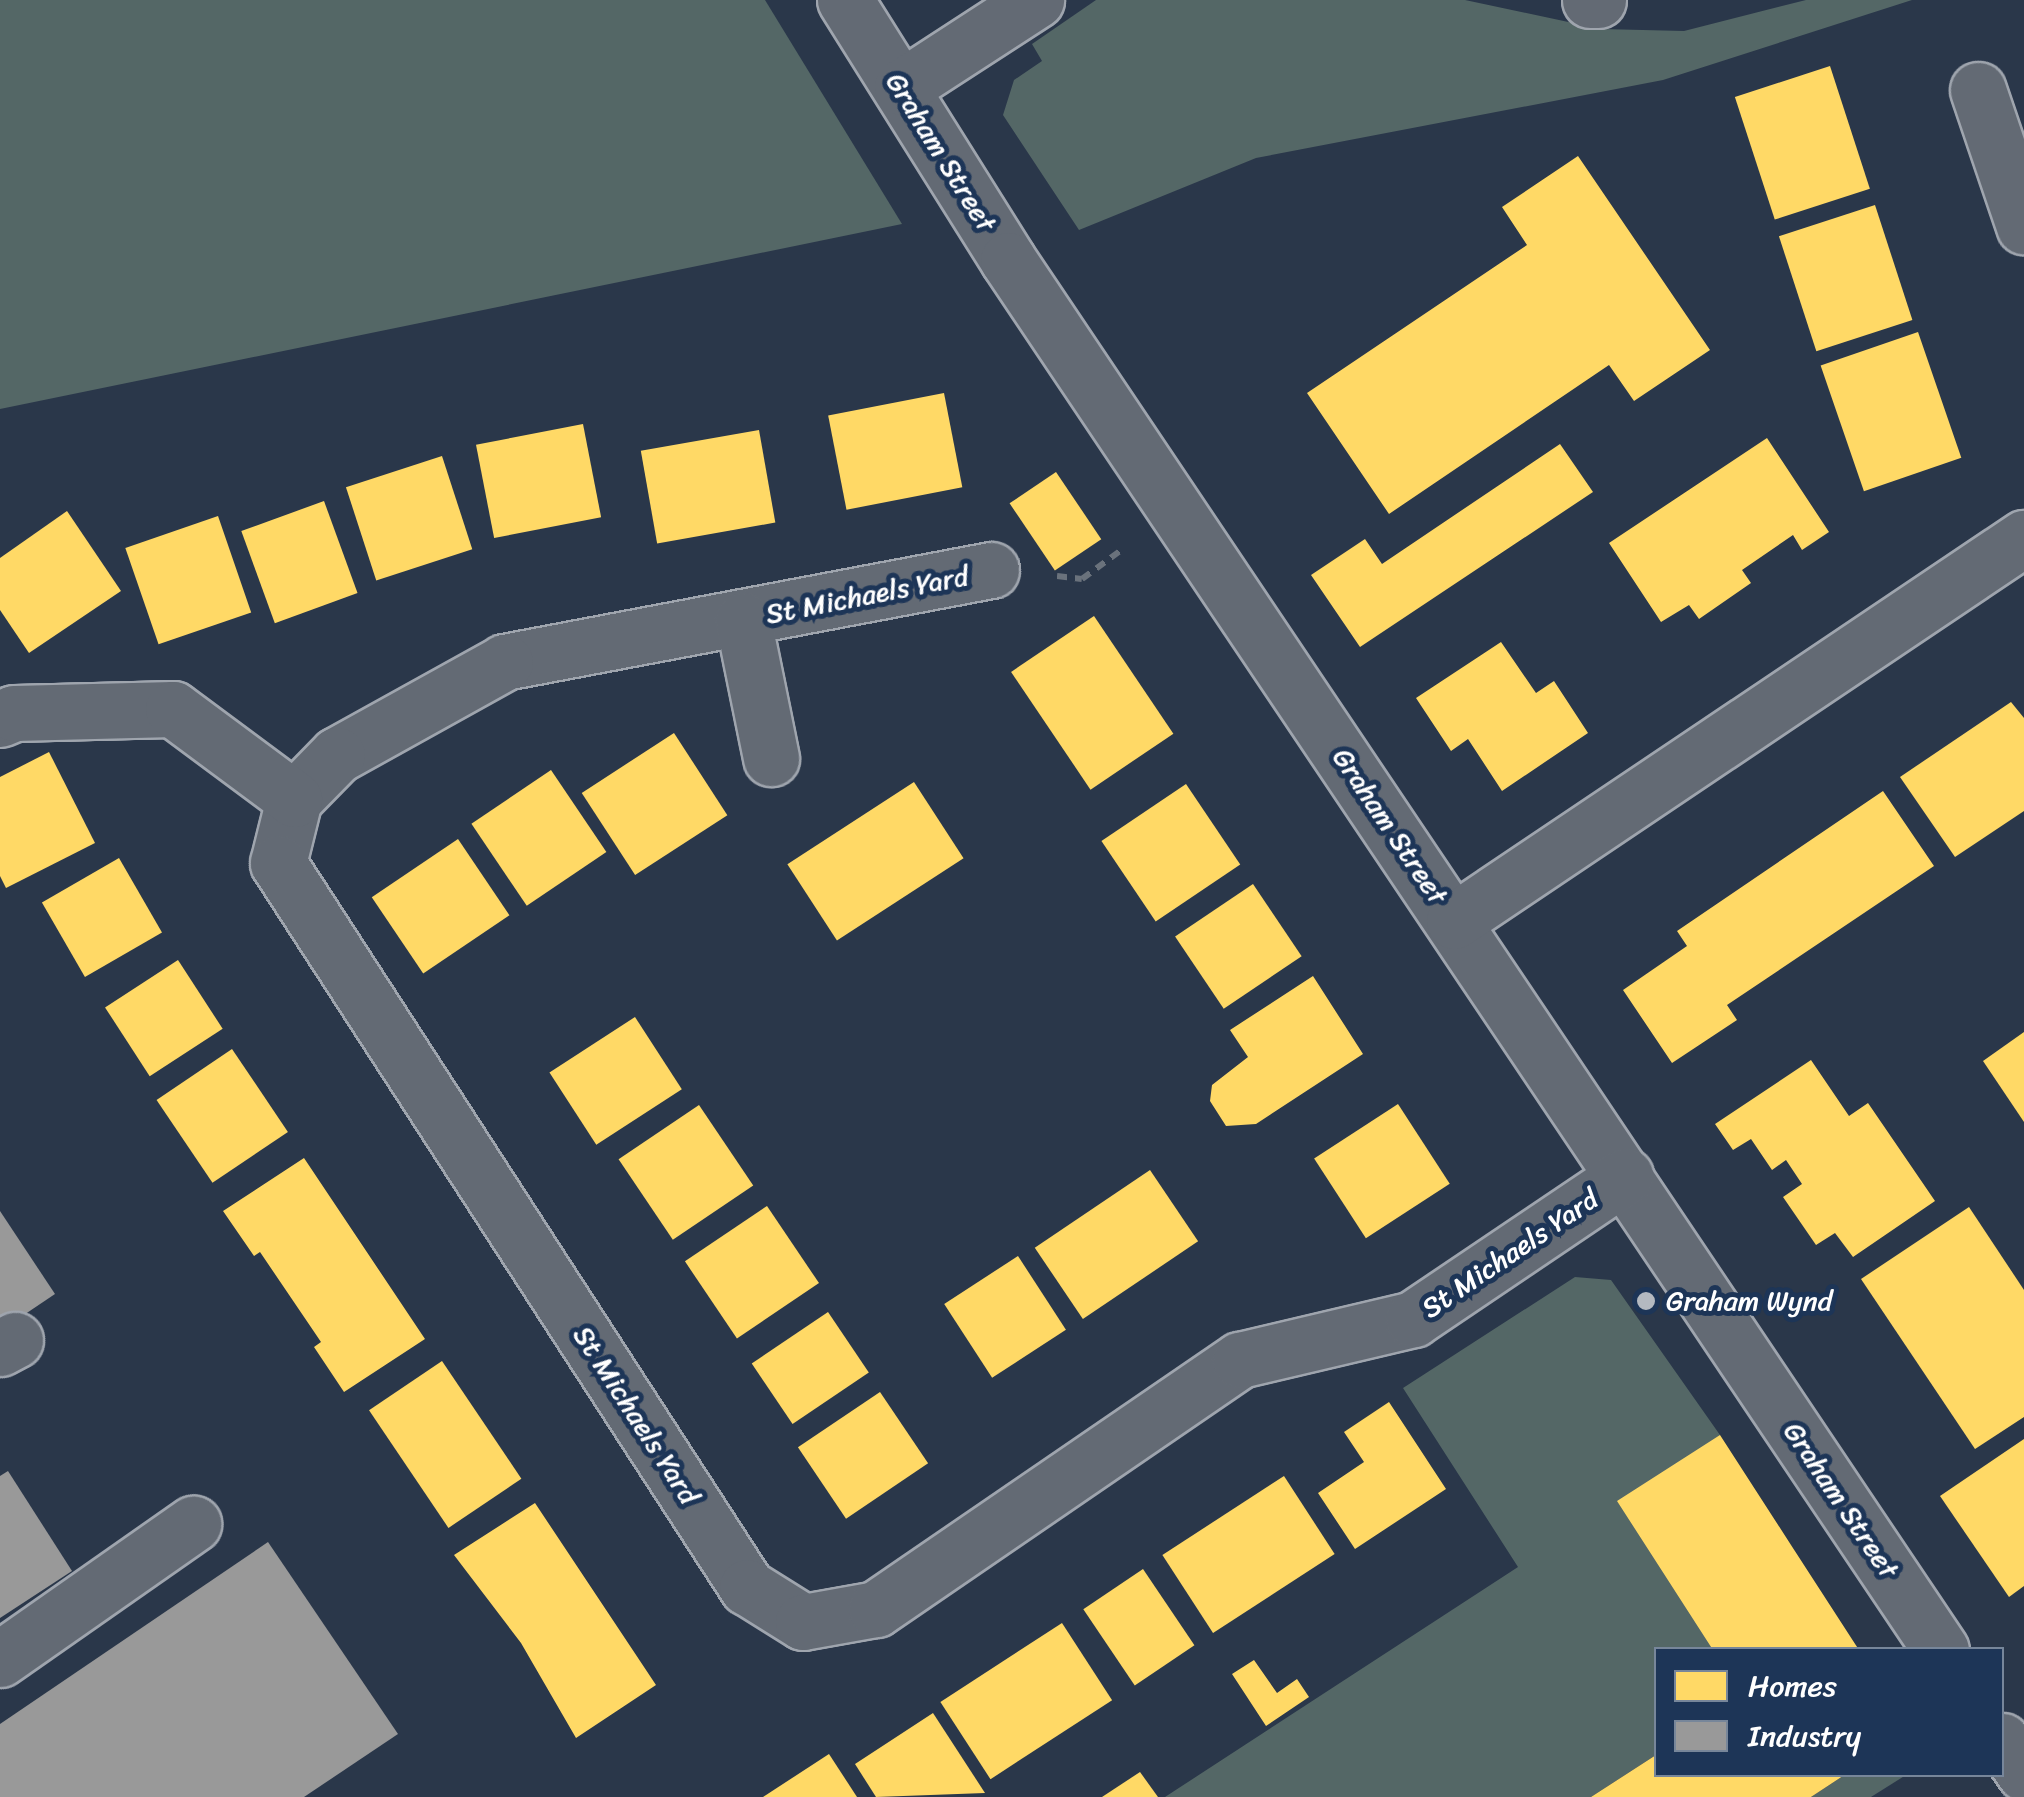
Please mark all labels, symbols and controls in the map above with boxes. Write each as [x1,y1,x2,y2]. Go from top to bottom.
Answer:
street label: Graham Street [879,66,1003,238]
street label: St Michaels Yard [763,559,971,631]
street label: Graham Street [1325,741,1455,911]
street label: St Michaels Yard [1416,1183,1604,1325]
place label: Graham Wynd [1666,1284,1832,1318]
marker: Graham Wynd [1635,1290,1657,1312]
street label: St Michaels Yard [566,1320,706,1510]
street label: Graham Street [1776,1415,1906,1585]
legend [1654,1647,2004,1777]
text: Homes [1748,1659,1837,1713]
text: Industry [1748,1709,1861,1763]

